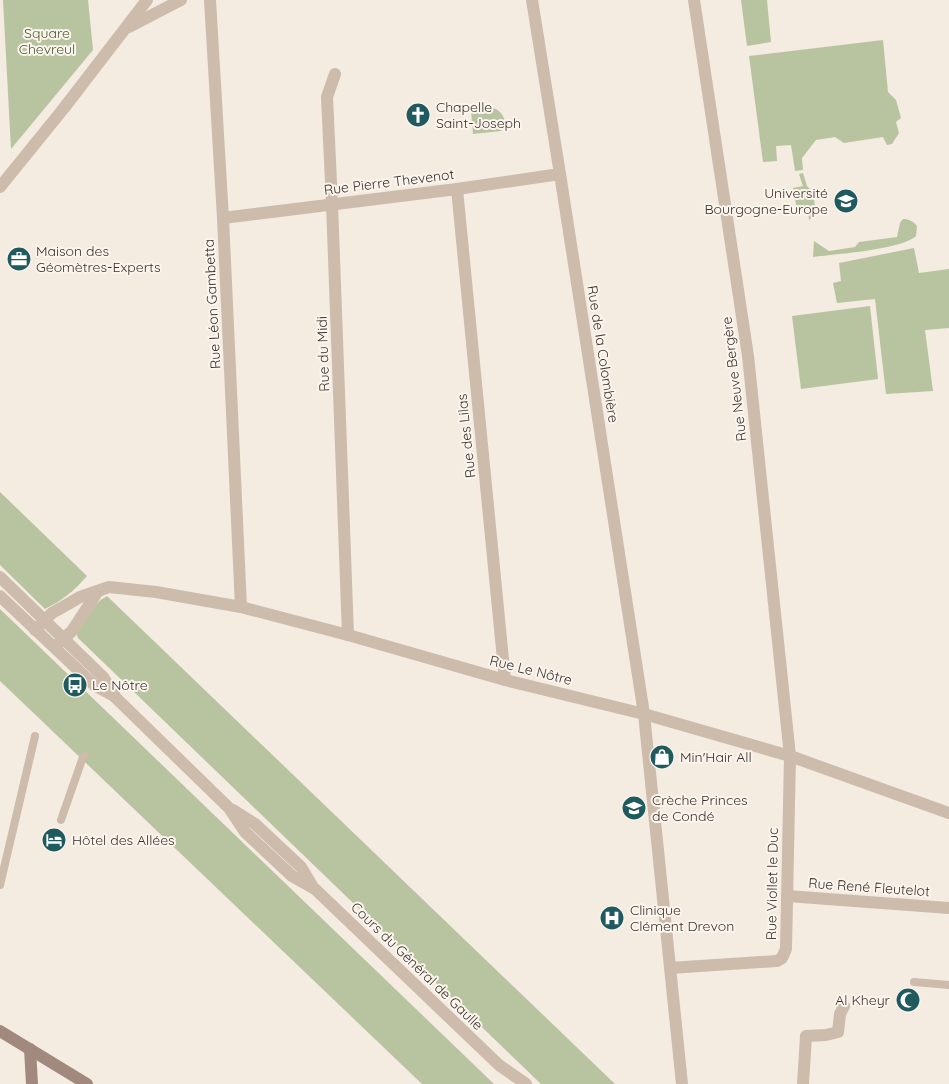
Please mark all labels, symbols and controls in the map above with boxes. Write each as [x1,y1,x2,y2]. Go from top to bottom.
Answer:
park label: Square Chevreul [19,24,75,58]
place label: Chapelle Saint-Joseph [436,98,521,132]
church icon: Chapelle Saint-Joseph [405,102,431,128]
street label: Rue Pierre Thevenot [323,165,455,199]
place label: Université Bourgogne-Europe [704,184,828,218]
school or university icon: Université Bourgogne-Europe [833,188,859,214]
street label: Rue Léon Gambetta [200,239,224,369]
place label: Maison des Géomètres-Experts [36,242,161,276]
office icon: Maison des Géomètres-Experts [6,246,32,272]
street label: Rue de la Colombière [583,284,623,424]
street label: Rue Neuve Bergère [717,315,751,442]
street label: Rue du Midi [313,316,333,392]
street label: Rue des Lilas [453,393,479,479]
street label: Rue Le Nôtre [488,651,574,689]
bus stop icon: Le Nôtre [62,672,88,698]
place label: Le Nôtre [92,676,148,694]
shop icon: Min'Hair All [649,744,675,770]
place label: Min'Hair All [680,748,752,766]
place label: Crèche Princes de Condé [652,791,748,825]
school or university icon: Crèche Princes de Condé [621,795,647,821]
hotel icon: Hôtel des Allées [41,827,67,853]
street label: Rue Viollet le Duc [762,828,782,940]
place label: Hôtel des Allées [72,831,175,849]
street label: Rue René Fleutelot [808,874,931,900]
street label: Cours du Général de Gaulle [347,898,487,1034]
place label: Clinique Clément Drevon [630,901,734,935]
hospital icon: Clinique Clément Drevon [599,905,625,931]
mosque icon: Al Kheyr [895,987,921,1013]
place label: Al Kheyr [835,991,891,1009]

